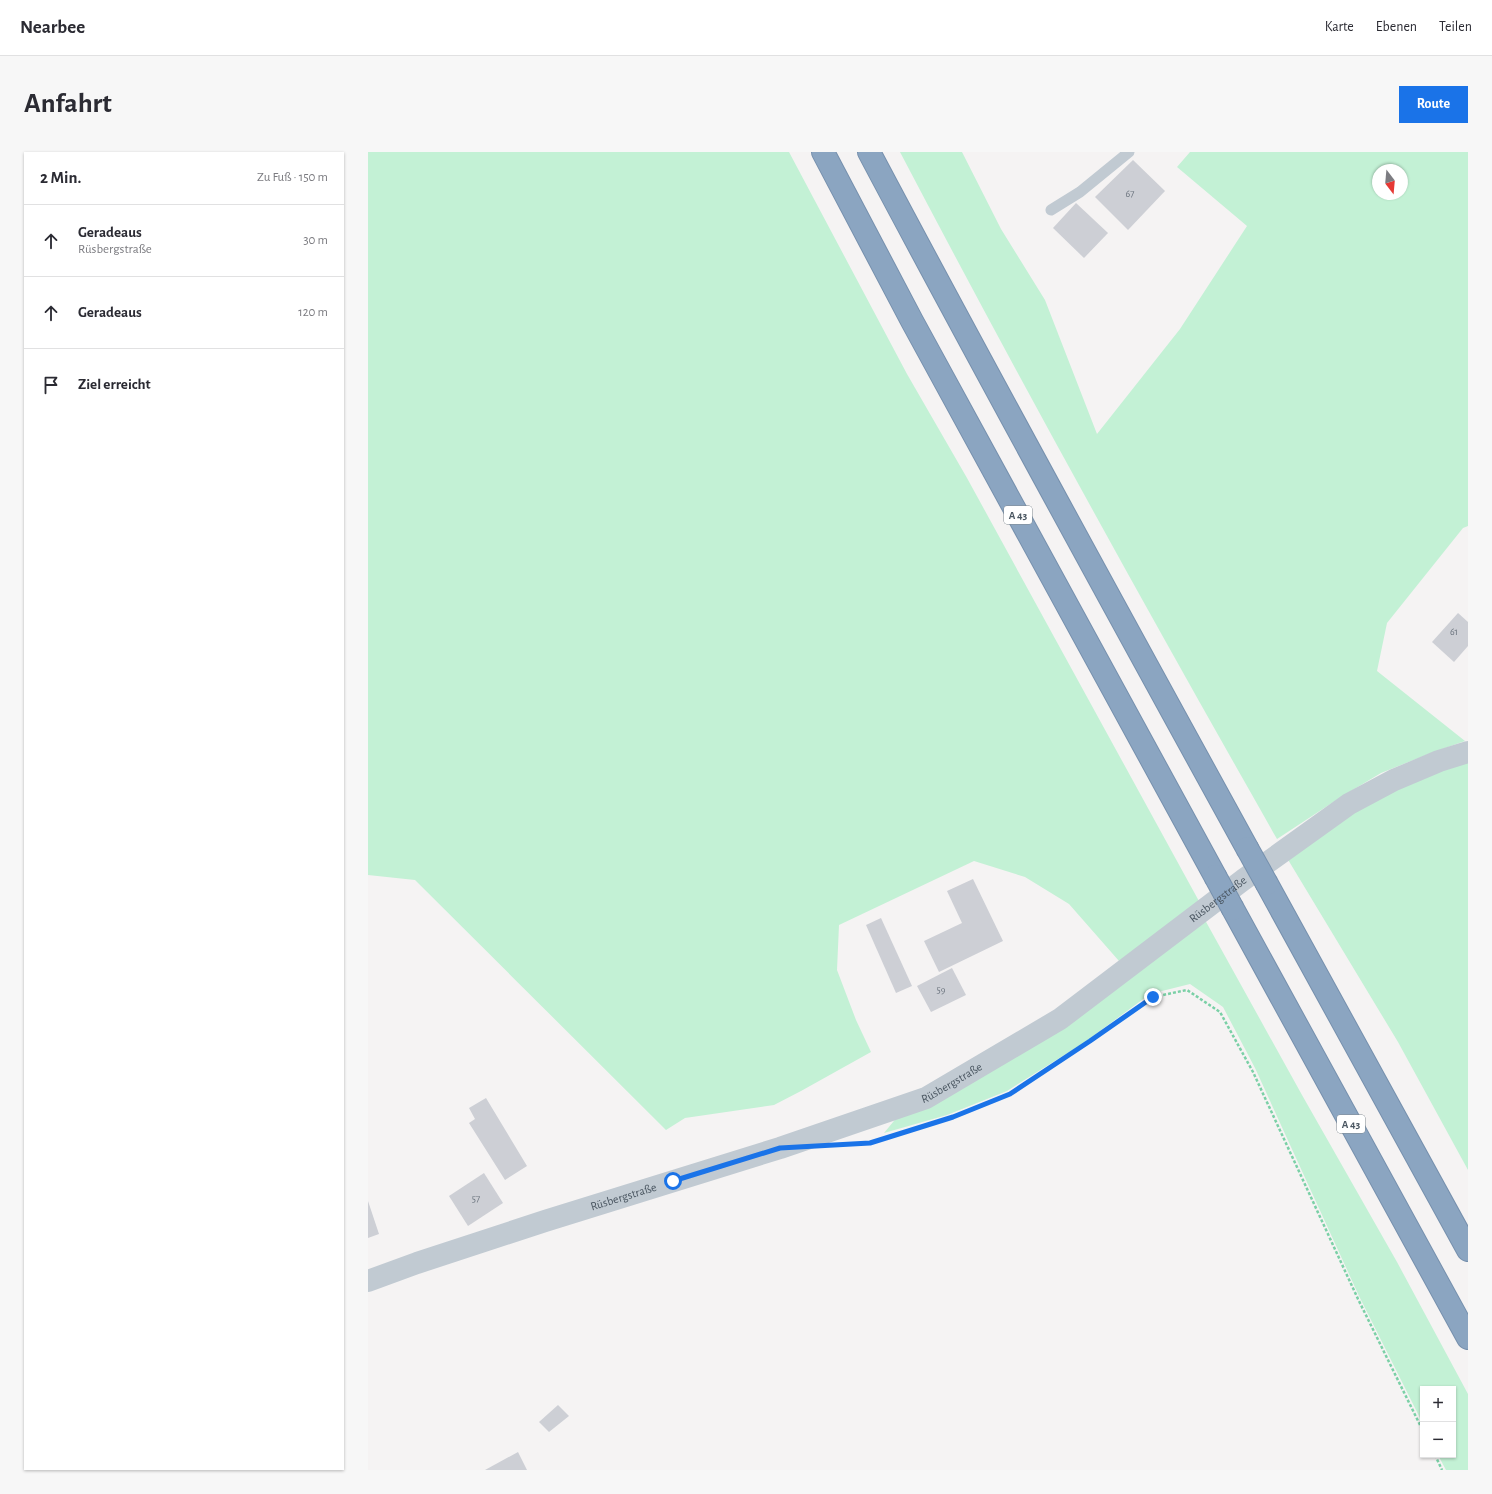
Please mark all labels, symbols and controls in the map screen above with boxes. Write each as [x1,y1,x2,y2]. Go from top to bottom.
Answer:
text: Nearbee [20,18,85,37]
text: Karte [1325,20,1354,34]
text: Ebenen [1376,20,1417,34]
text: Teilen [1439,20,1472,34]
button: Route [1399,86,1468,123]
text: Anfahrt [24,90,112,118]
north arrow [1372,164,1408,200]
text: 2 Min. [40,169,81,186]
text: Zu Fuß · 150 m [257,171,328,184]
house number: 67 [1126,189,1134,199]
text: Geradeaus [78,225,142,240]
icon: ahead [40,230,62,252]
text: 30 m [303,234,328,247]
text: Rüsbergstraße [78,243,152,256]
icon: ahead [40,302,62,324]
text: Geradeaus [78,305,142,320]
text: 120 m [298,306,328,319]
icon: arrive [40,374,62,396]
text: Ziel erreicht [78,377,151,392]
road number: A 43 [1004,506,1032,524]
house number: 61 [1450,627,1458,637]
street label: Rüsbergstraße [1187,874,1249,925]
house number: 59 [937,985,946,995]
route end [1144,988,1162,1006]
street label: Rüsbergstraße [920,1060,984,1105]
road number: A 43 [1337,1115,1365,1133]
route start [664,1172,682,1190]
street label: Rüsbergstraße [589,1181,658,1213]
house number: 57 [472,1194,480,1204]
map controls [1420,1386,1456,1458]
button: + [1420,1386,1456,1422]
button: − [1420,1422,1456,1458]

